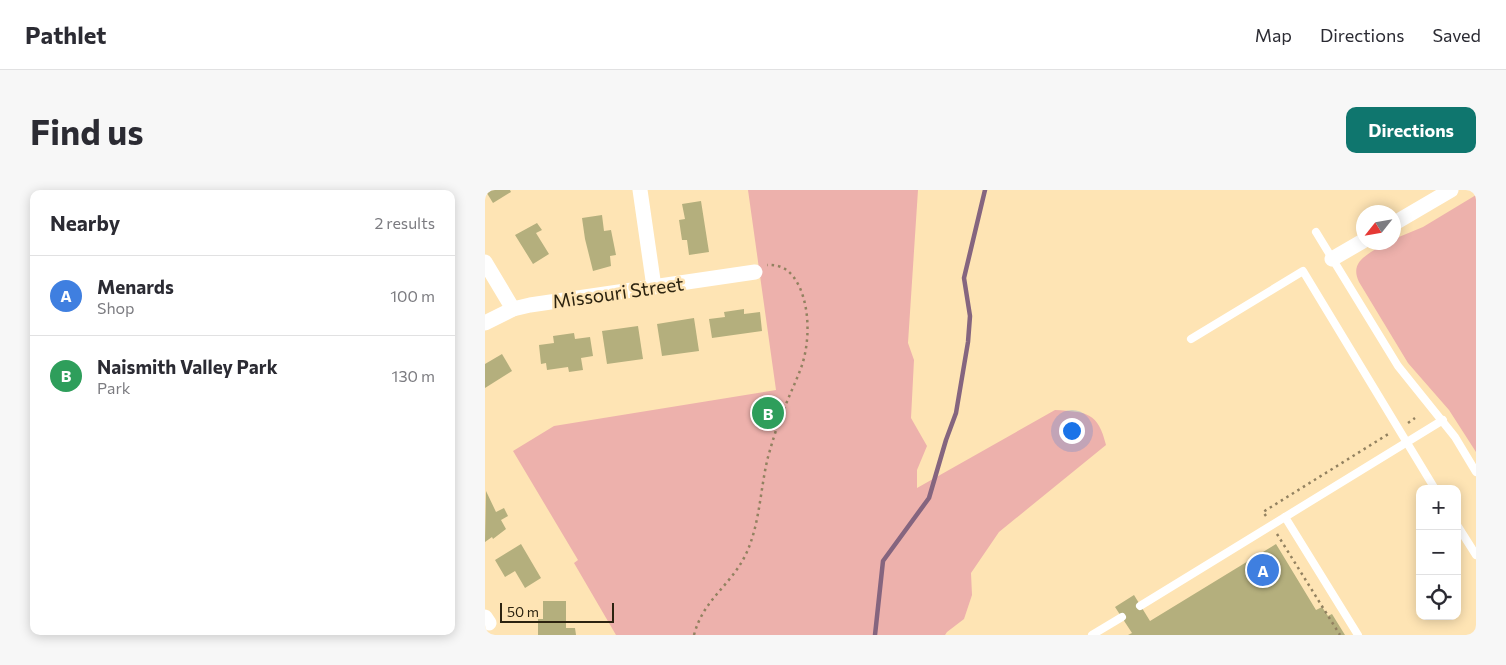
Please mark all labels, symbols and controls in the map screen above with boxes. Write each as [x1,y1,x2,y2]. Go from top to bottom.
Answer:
text: Pathlet [25,20,106,49]
text: Map [1255,24,1292,46]
text: Directions [1320,24,1404,46]
text: Saved [1432,24,1481,46]
button: Directions [1346,107,1476,153]
text: Find us [30,109,144,152]
north arrow [1356,205,1401,250]
text: Nearby [50,210,120,235]
text: 2 results [374,213,435,232]
street label: Missouri Street [551,271,685,313]
text: Menards [97,275,174,298]
text: A [60,286,72,305]
text: 100 m [390,286,435,305]
text: Shop [97,298,135,317]
text: Naismith Valley Park [97,355,278,378]
text: B [61,366,71,385]
text: 130 m [392,366,435,385]
text: Park [97,378,130,397]
pin: B [752,394,784,432]
your location [1059,418,1085,444]
map controls [1416,485,1461,620]
button: + [1416,485,1461,530]
button: − [1416,530,1461,575]
pin: A [1247,551,1279,589]
button: locate [1416,575,1461,620]
scale bar [500,600,614,623]
text: 50 m [507,603,539,620]

